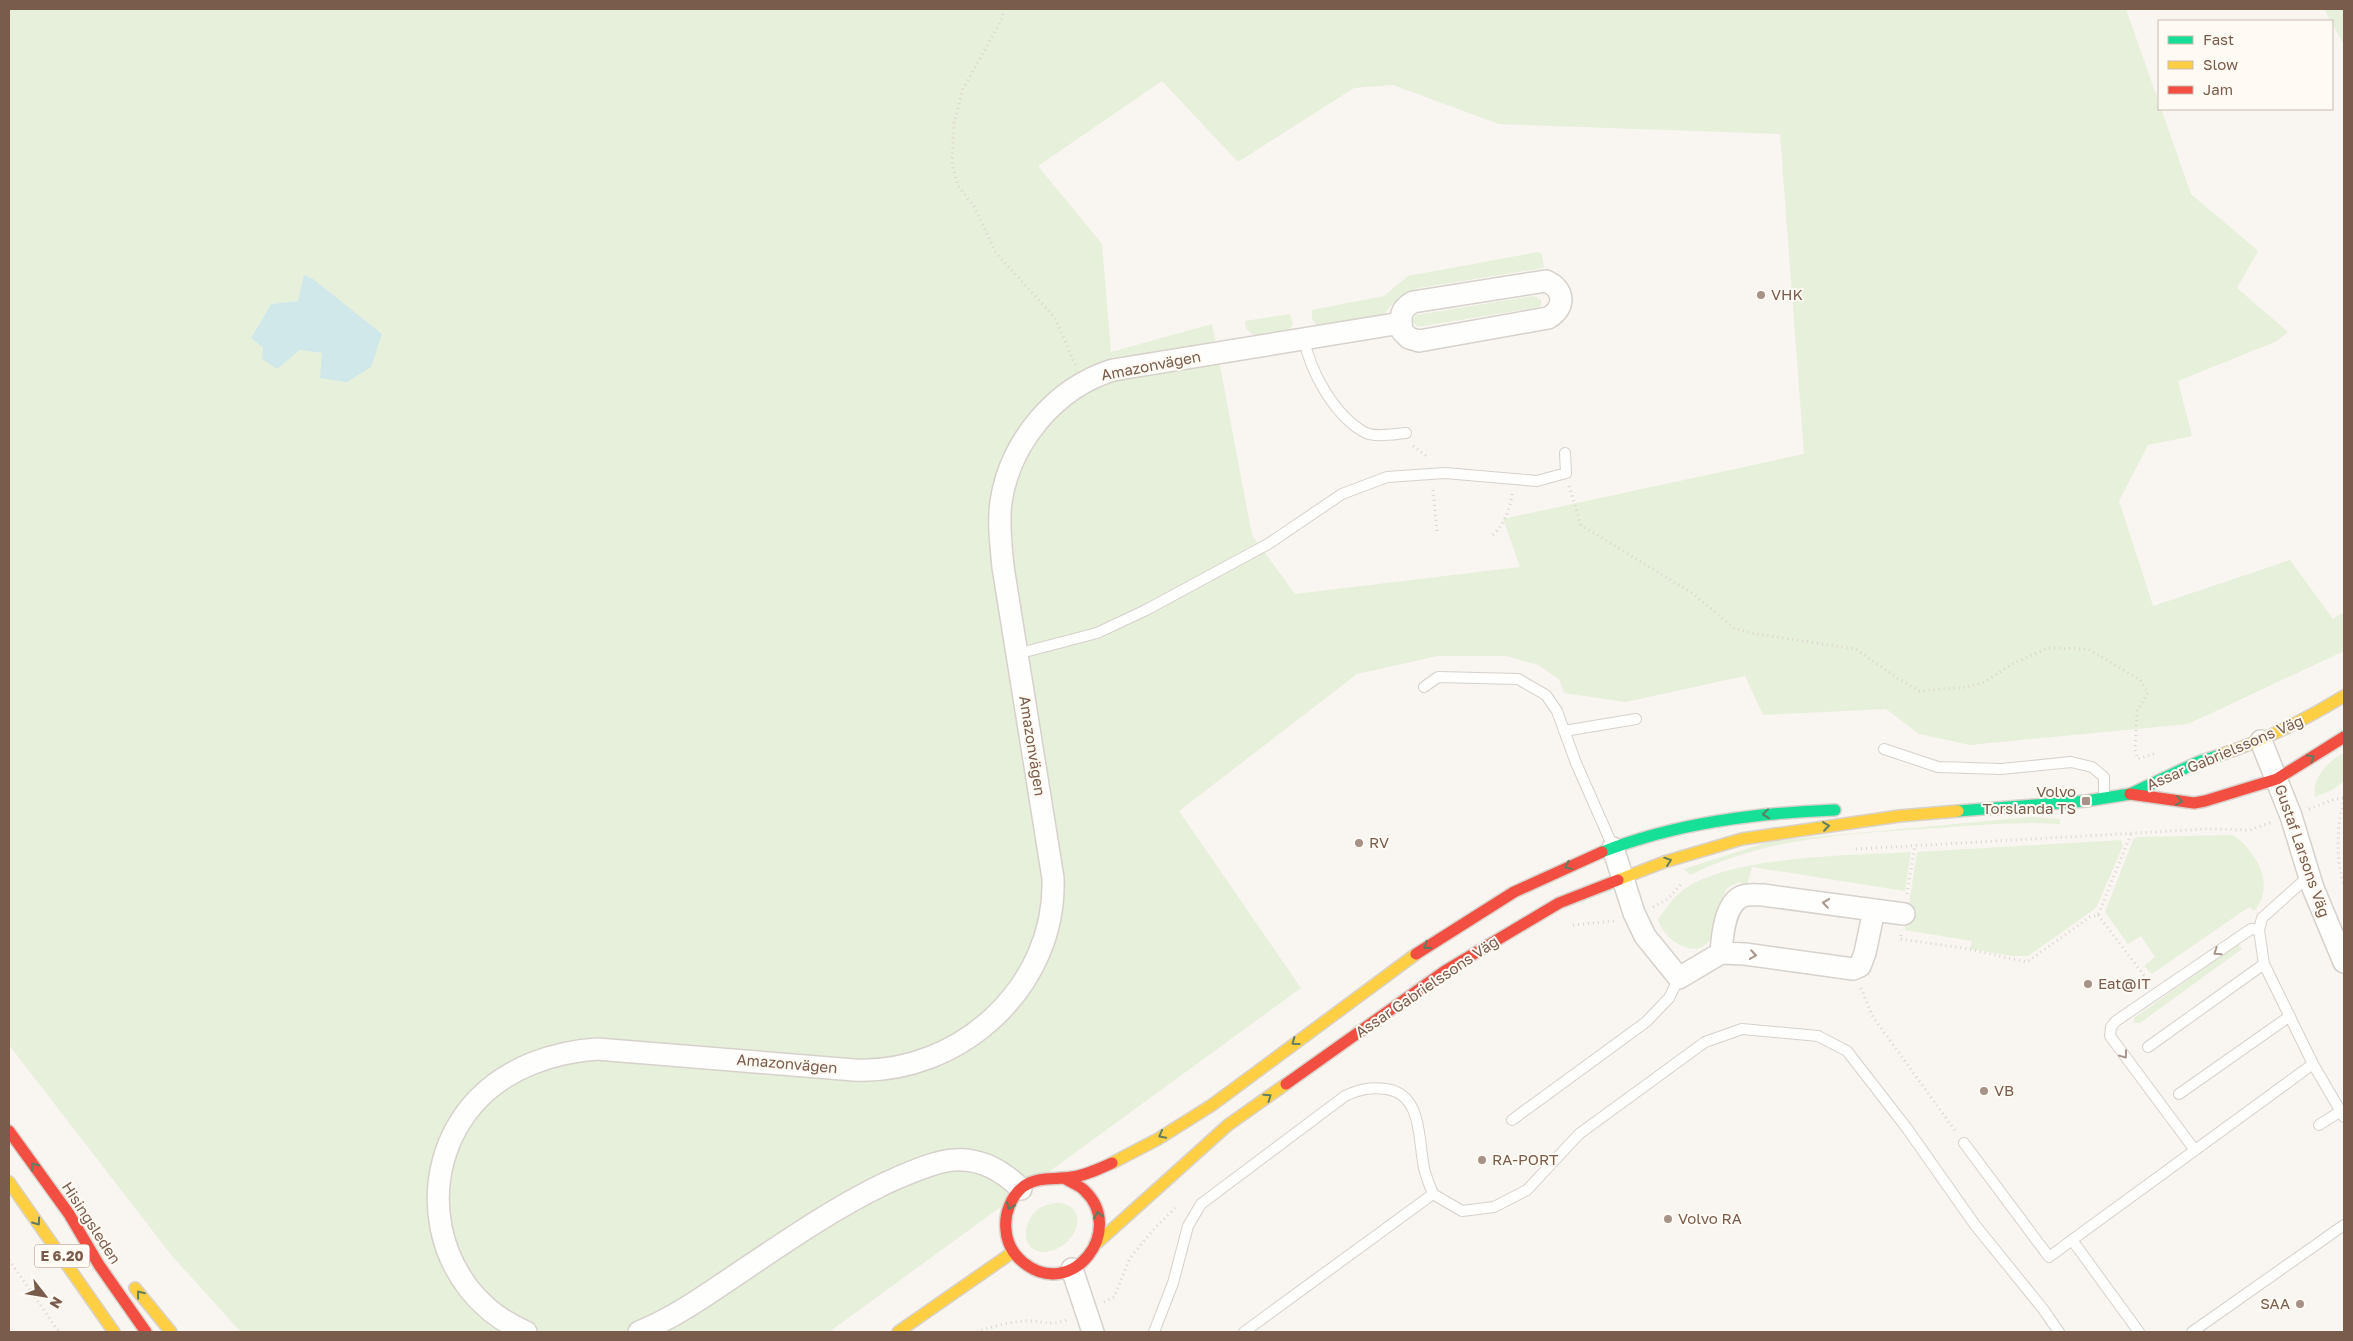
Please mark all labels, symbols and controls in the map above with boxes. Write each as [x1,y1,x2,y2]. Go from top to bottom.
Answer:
legend [2158,20,2333,110]
text: Fast [2203,30,2234,48]
text: Slow [2203,55,2238,73]
text: Jam [2203,80,2233,98]
place label: VHK [1771,285,1803,303]
marker: VHK [1755,289,1767,301]
street label: Amazonvägen [1099,347,1202,383]
street label: Amazonvägen [1016,695,1050,797]
street label: Assar Gabrielssons Väg [2144,711,2306,793]
one-way arrow [2305,755,2314,764]
place label: Volvo Torslanda TS [1983,782,2076,817]
street label: Gustaf Larsons Väg [2272,782,2334,919]
marker: Volvo Torslanda TS [2080,795,2092,807]
one-way arrow [2174,795,2183,805]
one-way arrow [1762,808,1770,819]
one-way arrow [1822,822,1830,832]
place label: RV [1369,833,1389,851]
marker: RV [1353,837,1365,849]
one-way arrow [1663,857,1671,867]
one-way arrow [1564,860,1573,871]
one-way arrow [1821,899,1830,909]
street label: Assar Gabrielssons Väg [1352,932,1501,1041]
one-way arrow [1423,940,1432,949]
one-way arrow [2213,946,2223,955]
one-way arrow [1750,949,1758,960]
place label: Eat@IT [2098,974,2151,992]
marker: Eat@IT [2082,978,2094,990]
one-way arrow [1291,1036,1301,1045]
one-way arrow [2118,1049,2127,1059]
street label: Amazonvägen [736,1050,838,1076]
place label: VB [1994,1081,2014,1099]
marker: VB [1978,1085,1990,1097]
one-way arrow [1262,1094,1272,1103]
one-way arrow [1159,1129,1168,1139]
place label: RA-PORT [1492,1150,1558,1168]
marker: RA-PORT [1476,1154,1488,1166]
one-way arrow [31,1162,40,1172]
street label: Hisingsleden [59,1178,125,1267]
one-way arrow [1006,1201,1016,1210]
place label: Volvo RA [1678,1209,1742,1227]
one-way arrow [1094,1210,1104,1219]
marker: Volvo RA [1662,1213,1674,1225]
one-way arrow [31,1216,40,1225]
road number: E 6.20 [34,1244,90,1268]
north arrow [20,1271,70,1321]
one-way arrow [137,1291,146,1300]
text: N [47,1294,67,1312]
place label: SAA [2260,1294,2290,1312]
marker: SAA [2294,1298,2306,1310]

